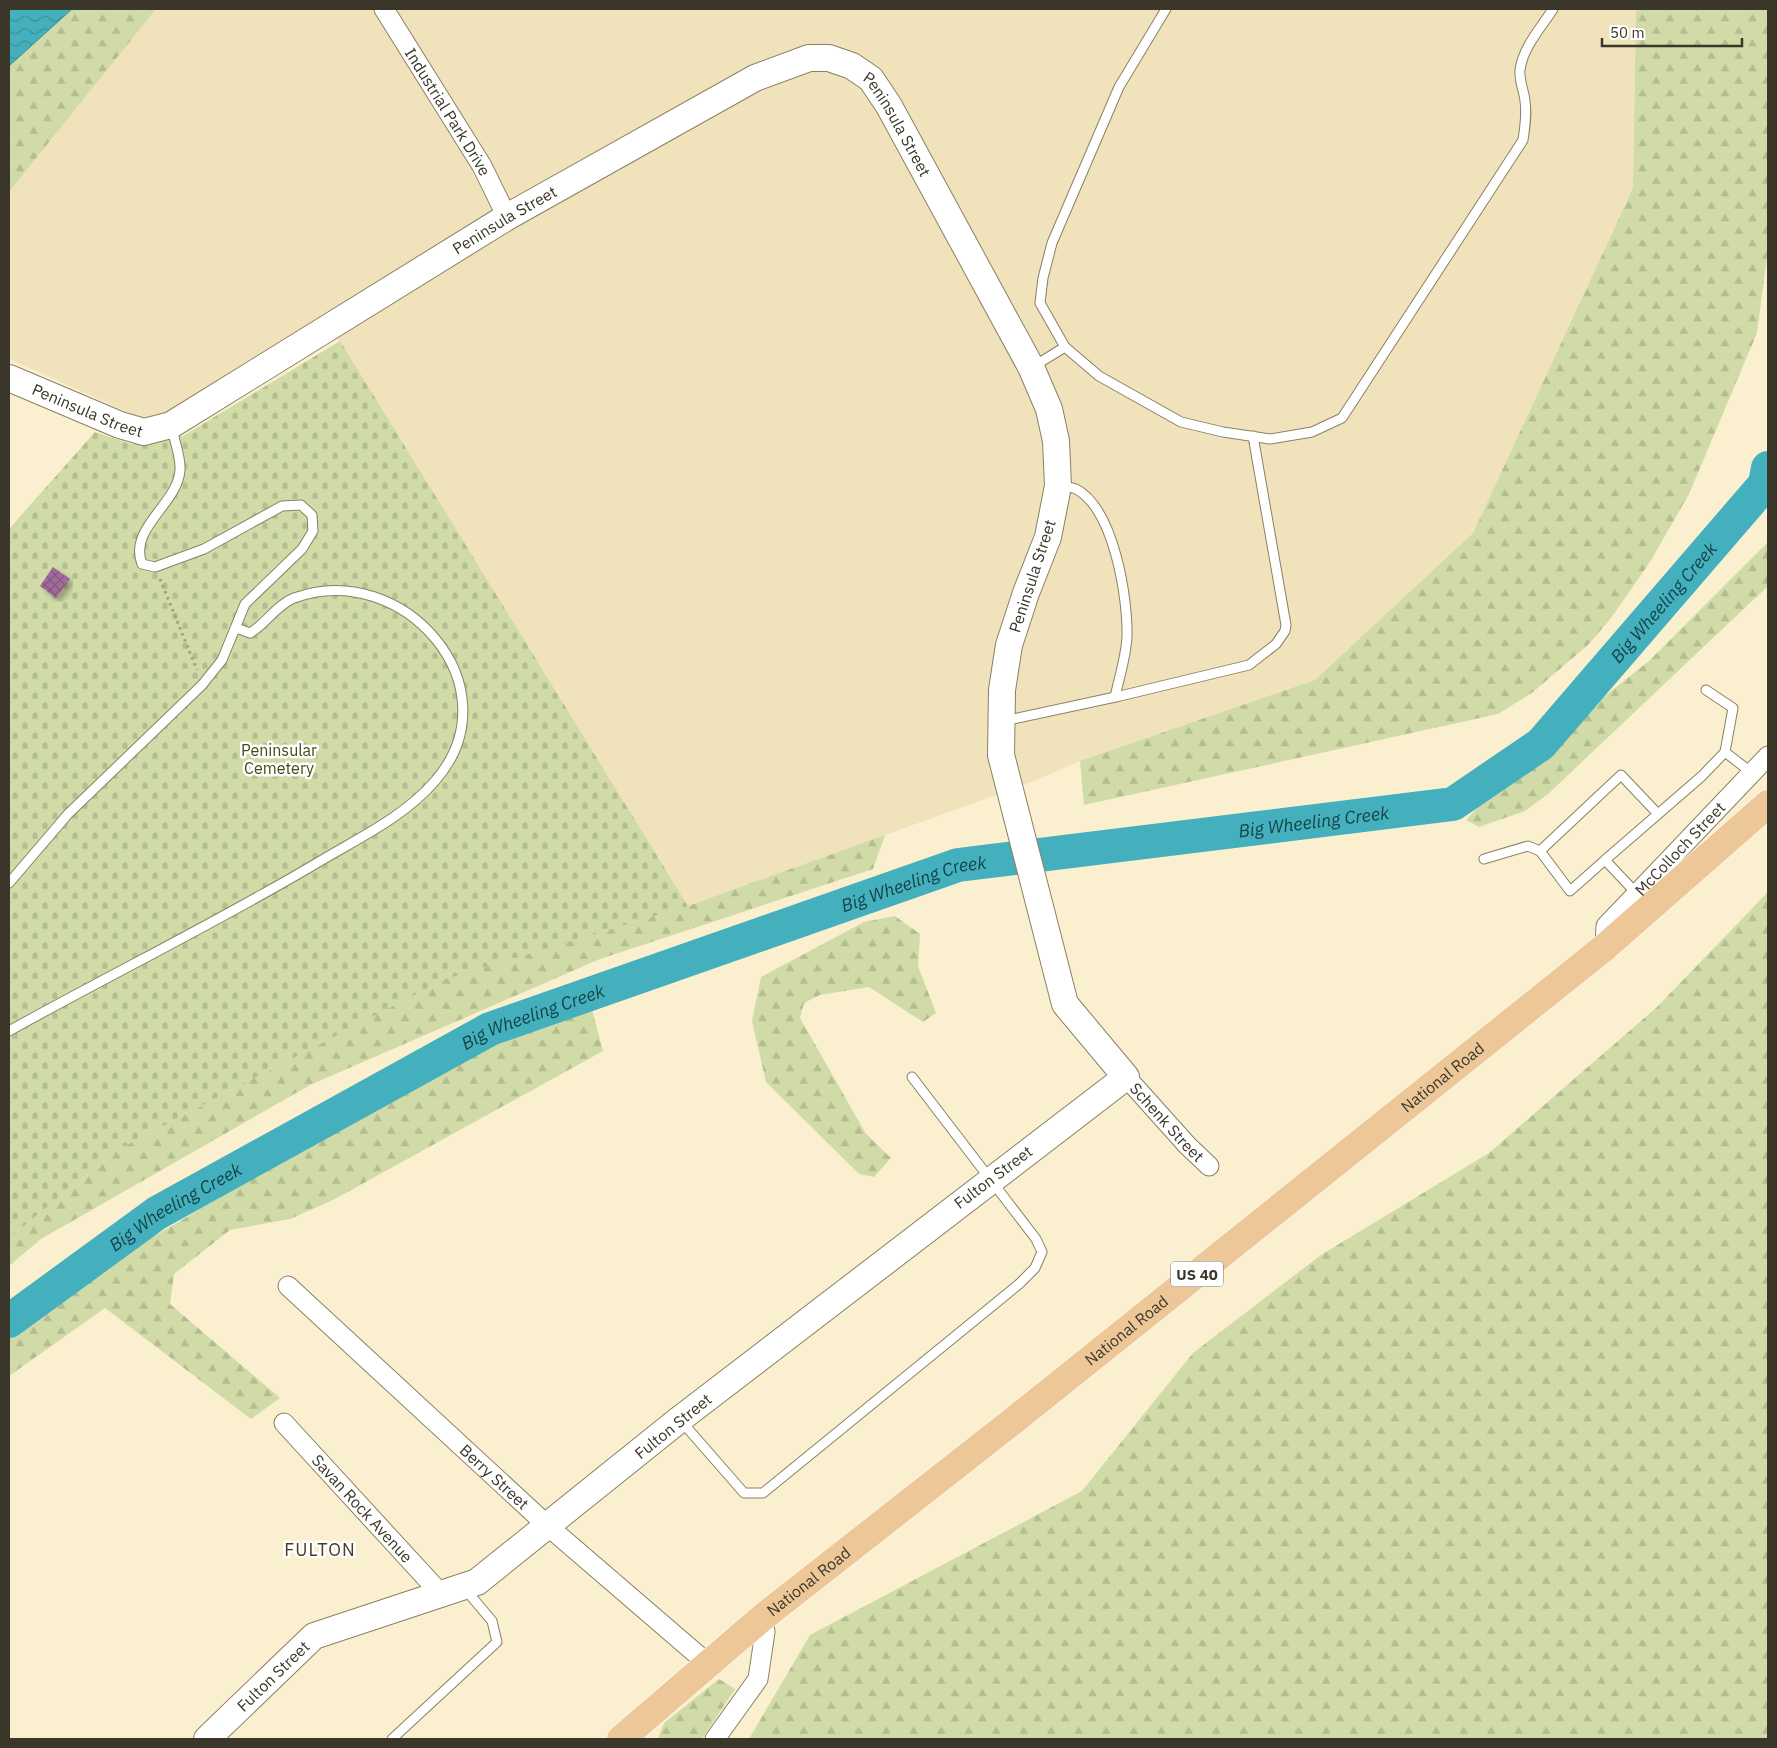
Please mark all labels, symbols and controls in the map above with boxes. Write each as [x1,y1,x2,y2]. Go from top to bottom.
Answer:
scale bar [1602,15,1742,47]
text: 50 m [1610,23,1645,42]
street label: Industrial Park Drive [401,44,495,179]
street label: Peninsula Street [860,67,935,180]
street label: Peninsula Street [449,181,560,258]
street label: Peninsula Street [29,379,145,441]
street label: Peninsula Street [1004,517,1060,635]
water label: Big Wheeling Creek [1605,537,1722,667]
park label: Peninsular Cemetery [241,740,317,778]
street label: McColloch Street [1630,797,1729,900]
water label: Big Wheeling Creek [1237,800,1391,842]
water label: Big Wheeling Creek [838,850,988,917]
water label: Big Wheeling Creek [457,978,608,1054]
street label: National Road [1397,1038,1488,1117]
street label: Schenk Street [1126,1078,1208,1166]
street label: Fulton Street [950,1141,1036,1213]
water label: Big Wheeling Creek [104,1157,246,1256]
road number: US 40 [1171,1262,1223,1286]
street label: National Road [1081,1291,1172,1370]
street label: Fulton Street [631,1389,715,1463]
street label: Berry Street [456,1440,533,1513]
street label: Savan Rock Avenue [308,1450,417,1567]
district label: FULTON [284,1538,356,1561]
street label: National Road [763,1542,854,1620]
street label: Fulton Street [233,1636,313,1716]

